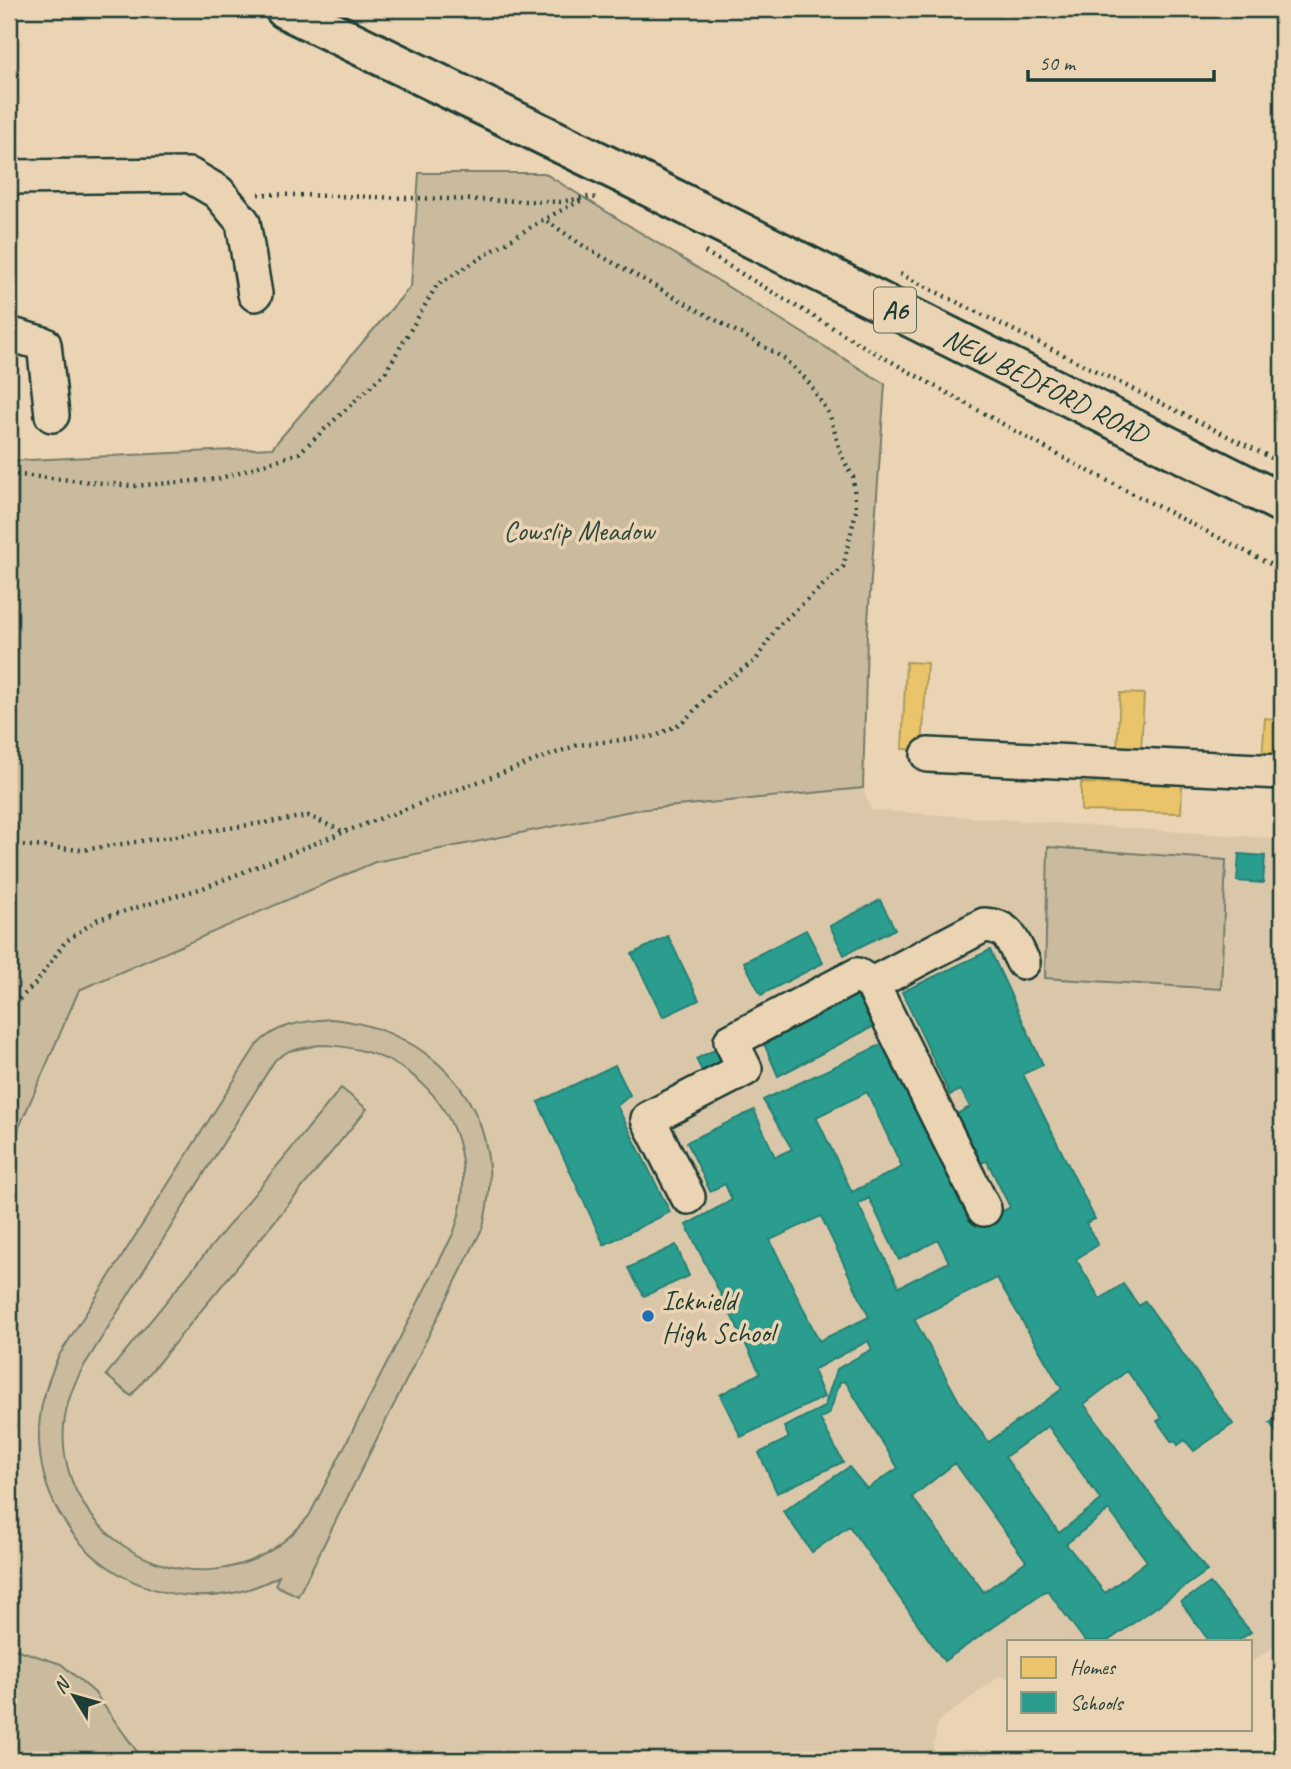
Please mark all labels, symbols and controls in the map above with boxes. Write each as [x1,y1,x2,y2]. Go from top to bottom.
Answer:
scale bar [1028,38,1214,82]
text: 50 m [1039,50,1077,76]
road number: A6 [874,288,916,332]
street label: NEW BEDFORD ROAD [938,319,1157,452]
park label: Cowslip Meadow [503,513,657,548]
place label: Icknield High School [662,1283,780,1350]
marker: Icknield High School [640,1308,656,1324]
legend [1007,1640,1252,1730]
text: Homes [1070,1654,1117,1680]
north arrow [38,1660,108,1730]
text: N [48,1672,76,1698]
text: Schools [1070,1690,1124,1716]

